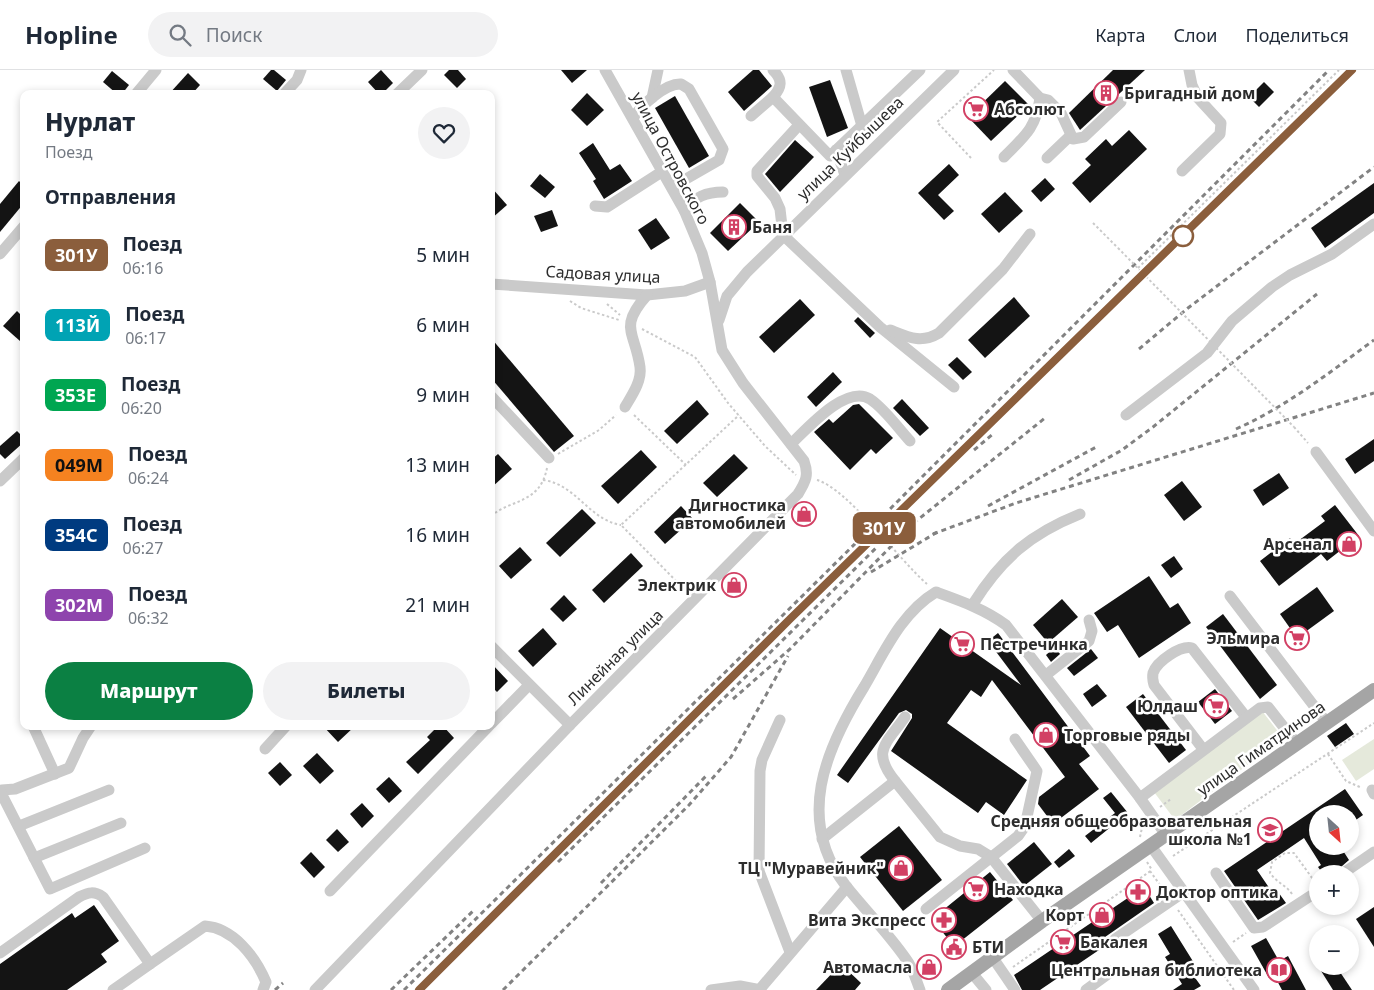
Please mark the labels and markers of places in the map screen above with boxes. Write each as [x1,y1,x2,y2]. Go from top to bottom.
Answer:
building icon: Бригадный дом [1093,80,1119,106]
place label: Бригадный дом [1124,82,1255,104]
supermarket icon: Абсолют [963,96,989,122]
place label: Абсолют [994,98,1065,120]
building icon: Баня [721,214,747,240]
place label: Баня [752,216,792,238]
unlabelled marker [1172,225,1194,247]
place label: Дигностика автомобилей [675,494,786,534]
shop icon: Дигностика автомобилей [791,501,817,527]
shop icon: Арсенал [1336,531,1362,557]
place label: Арсенал [1263,533,1332,555]
shop icon: Электрик [721,572,747,598]
place label: Электрик [638,574,716,596]
supermarket icon: Эльмира [1284,625,1310,651]
place label: Эльмира [1206,627,1280,649]
supermarket icon: Пестречинка [949,631,975,657]
place label: Пестречинка [980,633,1088,655]
supermarket icon: Юлдаш [1203,693,1229,719]
place label: Юлдаш [1137,695,1198,717]
shop icon: Торговые ряды [1033,722,1059,748]
place label: Торговые ряды [1064,724,1190,746]
place label: Средняя общеобразовательная школа №1 [990,810,1252,850]
school or university icon: Средняя общеобразовательная школа №1 [1257,817,1283,843]
shop icon: ТЦ "Муравейник" [888,855,914,881]
place label: ТЦ "Муравейник" [738,857,884,879]
supermarket icon: Находка [963,876,989,902]
place label: Находка [994,878,1064,900]
pharmacy icon: Доктор оптика [1125,879,1151,905]
place label: Доктор оптика [1156,881,1279,903]
shop icon: Корт [1089,902,1115,928]
place label: Корт [1045,904,1084,926]
pharmacy icon: Вита Экспресс [931,907,957,933]
place label: Вита Экспресс [808,909,926,931]
supermarket icon: Бакалея [1050,929,1076,955]
place label: Бакалея [1080,931,1148,953]
public building icon: БТИ [941,934,967,960]
place label: БТИ [972,936,1004,958]
shop icon: Автомасла [916,954,942,980]
place label: Автомасла [823,956,912,978]
library icon: Центральная библиотека [1266,957,1292,983]
place label: Центральная библиотека [1051,959,1262,981]

